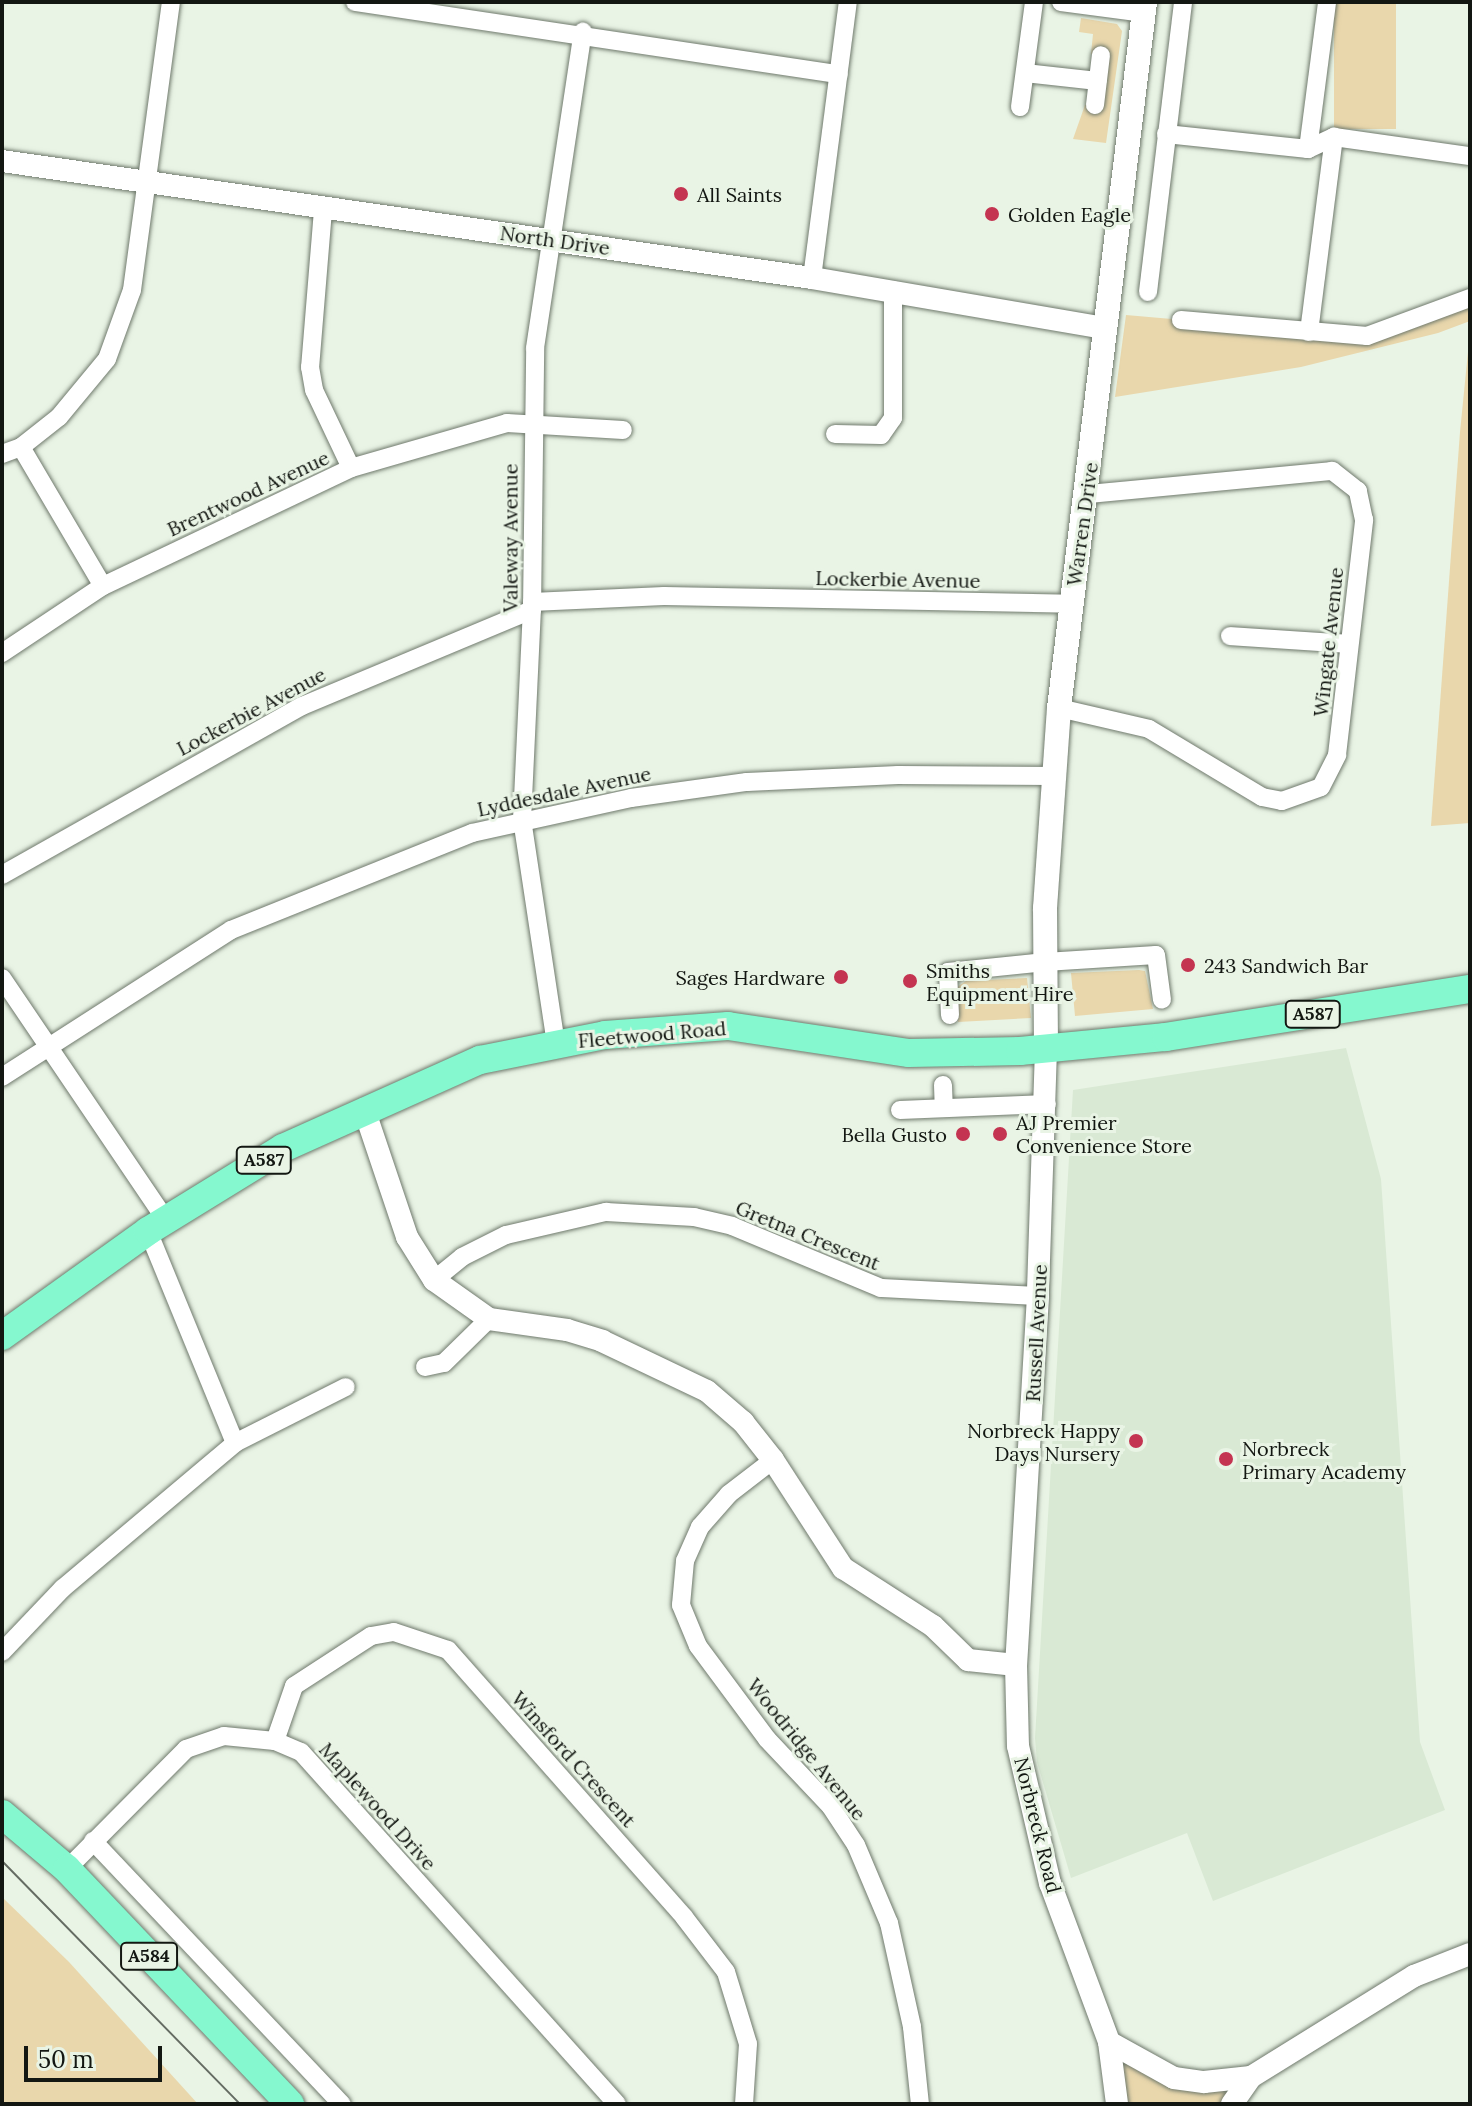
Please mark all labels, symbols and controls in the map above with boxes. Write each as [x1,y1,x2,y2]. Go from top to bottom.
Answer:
place label: All Saints [697,182,782,206]
marker: All Saints [672,185,690,203]
place label: Golden Eagle [1008,202,1131,226]
marker: Golden Eagle [983,205,1001,223]
street label: North Drive [499,220,611,260]
street label: Brentwood Avenue [163,445,333,541]
street label: Warren Drive [1061,460,1103,588]
street label: Valeway Avenue [498,464,522,612]
street label: Lockerbie Avenue [815,566,981,592]
street label: Wingate Avenue [1308,566,1348,718]
street label: Lockerbie Avenue [172,662,330,760]
street label: Lyddesdale Avenue [475,761,653,821]
place label: 243 Sandwich Bar [1204,953,1368,977]
marker: 243 Sandwich Bar [1179,956,1197,974]
place label: Smiths Equipment Hire [926,958,1074,1005]
place label: Sages Hardware [675,965,825,989]
marker: Sages Hardware [832,968,850,986]
marker: Smiths Equipment Hire [901,972,919,990]
road number: A587 [1283,1000,1343,1028]
street label: Fleetwood Road [577,1016,727,1052]
place label: AJ Premier Convenience Store [1016,1110,1192,1157]
place label: Bella Gusto [841,1122,947,1146]
marker: Bella Gusto [954,1125,972,1143]
marker: AJ Premier Convenience Store [991,1125,1009,1143]
road number: A587 [234,1146,294,1174]
street label: Gretna Crescent [732,1195,884,1275]
street label: Russell Avenue [1020,1264,1052,1402]
place label: Norbreck Happy Days Nursery [967,1418,1120,1465]
marker: Norbreck Happy Days Nursery [1127,1432,1145,1450]
place label: Norbreck Primary Academy [1242,1436,1406,1483]
marker: Norbreck Primary Academy [1217,1450,1235,1468]
street label: Woodridge Avenue [742,1673,872,1825]
street label: Winsford Crescent [507,1686,641,1832]
street label: Maplewood Drive [314,1737,442,1875]
street label: Norbreck Road [1010,1755,1066,1895]
road number: A584 [119,1942,179,1970]
scale bar [28,2030,166,2080]
text: 50 m [38,2044,94,2075]

